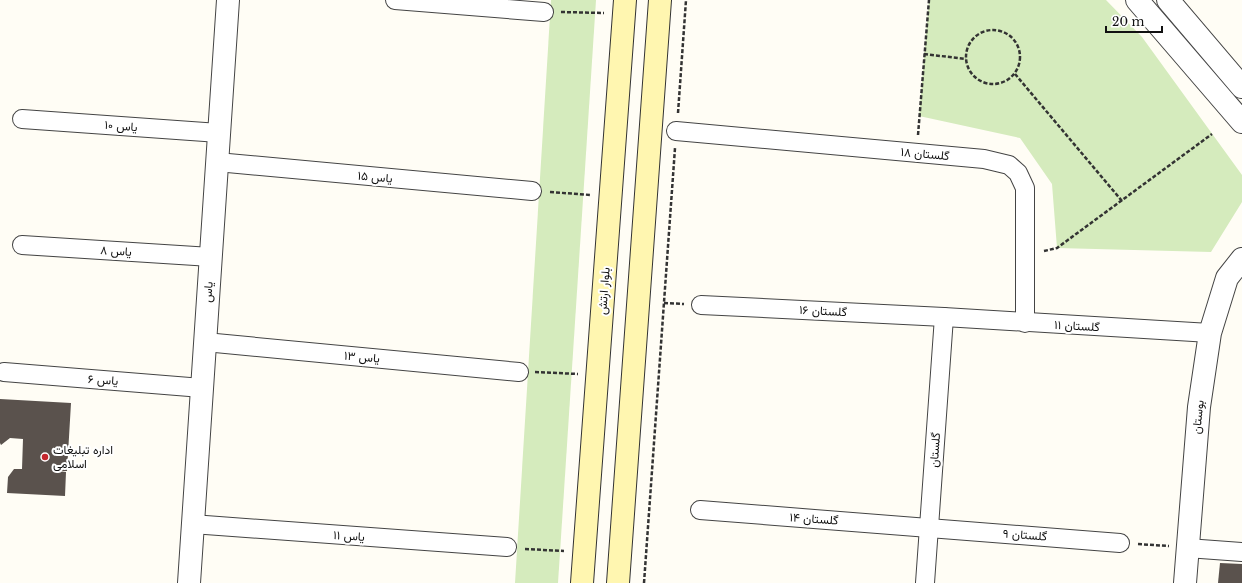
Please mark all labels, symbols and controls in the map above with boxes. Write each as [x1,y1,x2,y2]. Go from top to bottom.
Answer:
scale bar [1106,8,1162,34]
text: 20 m [1112,14,1144,29]
street label: یاس ۱۰ [104,117,138,135]
street label: گلستان ۱۸ [900,144,950,163]
street label: یاس ۱۵ [357,168,393,187]
street label: یاس ۸ [100,242,133,260]
street label: بلوار ارتش [594,267,614,315]
street label: یاس [199,281,217,303]
street label: گلستان ۱۶ [799,302,847,319]
street label: گلستان ۱۱ [1054,317,1100,334]
street label: یاس ۱۳ [343,347,381,367]
street label: یاس ۶ [87,371,119,389]
street label: بوستان [1188,399,1208,435]
street label: گلستان [926,432,943,468]
place label: اداره تبلیغات اسلامی [53,442,113,472]
marker: اداره تبلیغات اسلامی [40,452,50,462]
street label: گلستان ۱۴ [789,509,839,528]
street label: گلستان ۹ [1002,525,1048,544]
street label: یاس ۱۱ [333,527,365,545]

